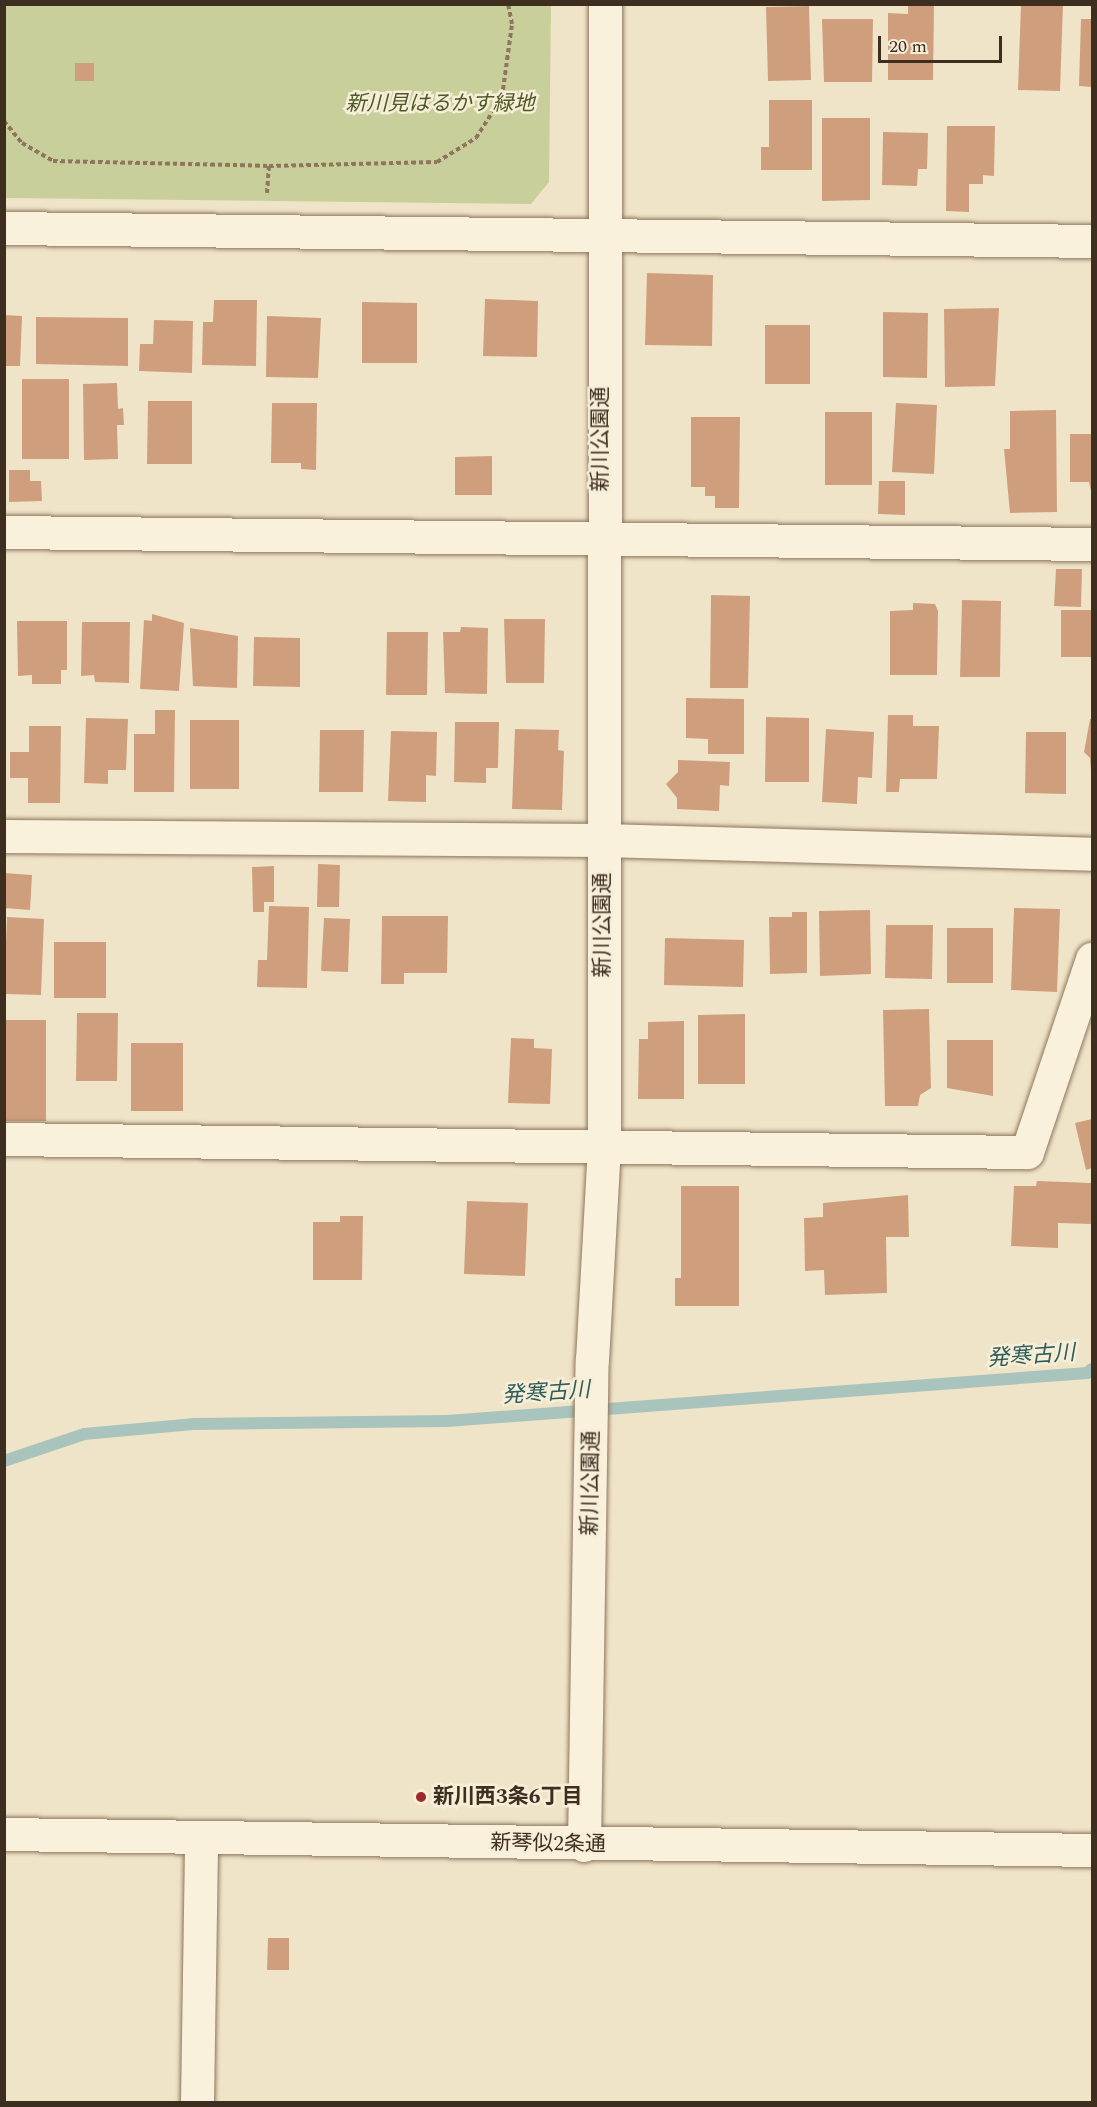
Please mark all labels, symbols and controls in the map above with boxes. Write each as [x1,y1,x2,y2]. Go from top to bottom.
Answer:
scale bar [881,24,1006,62]
text: 20 m [889,33,927,60]
park label: 新川見はるかす緑地 [346,91,534,117]
street label: 新川公園通 [588,387,614,491]
street label: 新川公園通 [590,873,616,977]
water label: 発寒古川 [986,1340,1076,1372]
water label: 発寒古川 [501,1377,591,1409]
street label: 新川公園通 [577,1430,605,1536]
place label: 新川西3条6丁目 [433,1784,583,1810]
marker: 新川西3条6丁目 [414,1790,428,1804]
street label: 新琴似2条通 [490,1830,606,1858]

